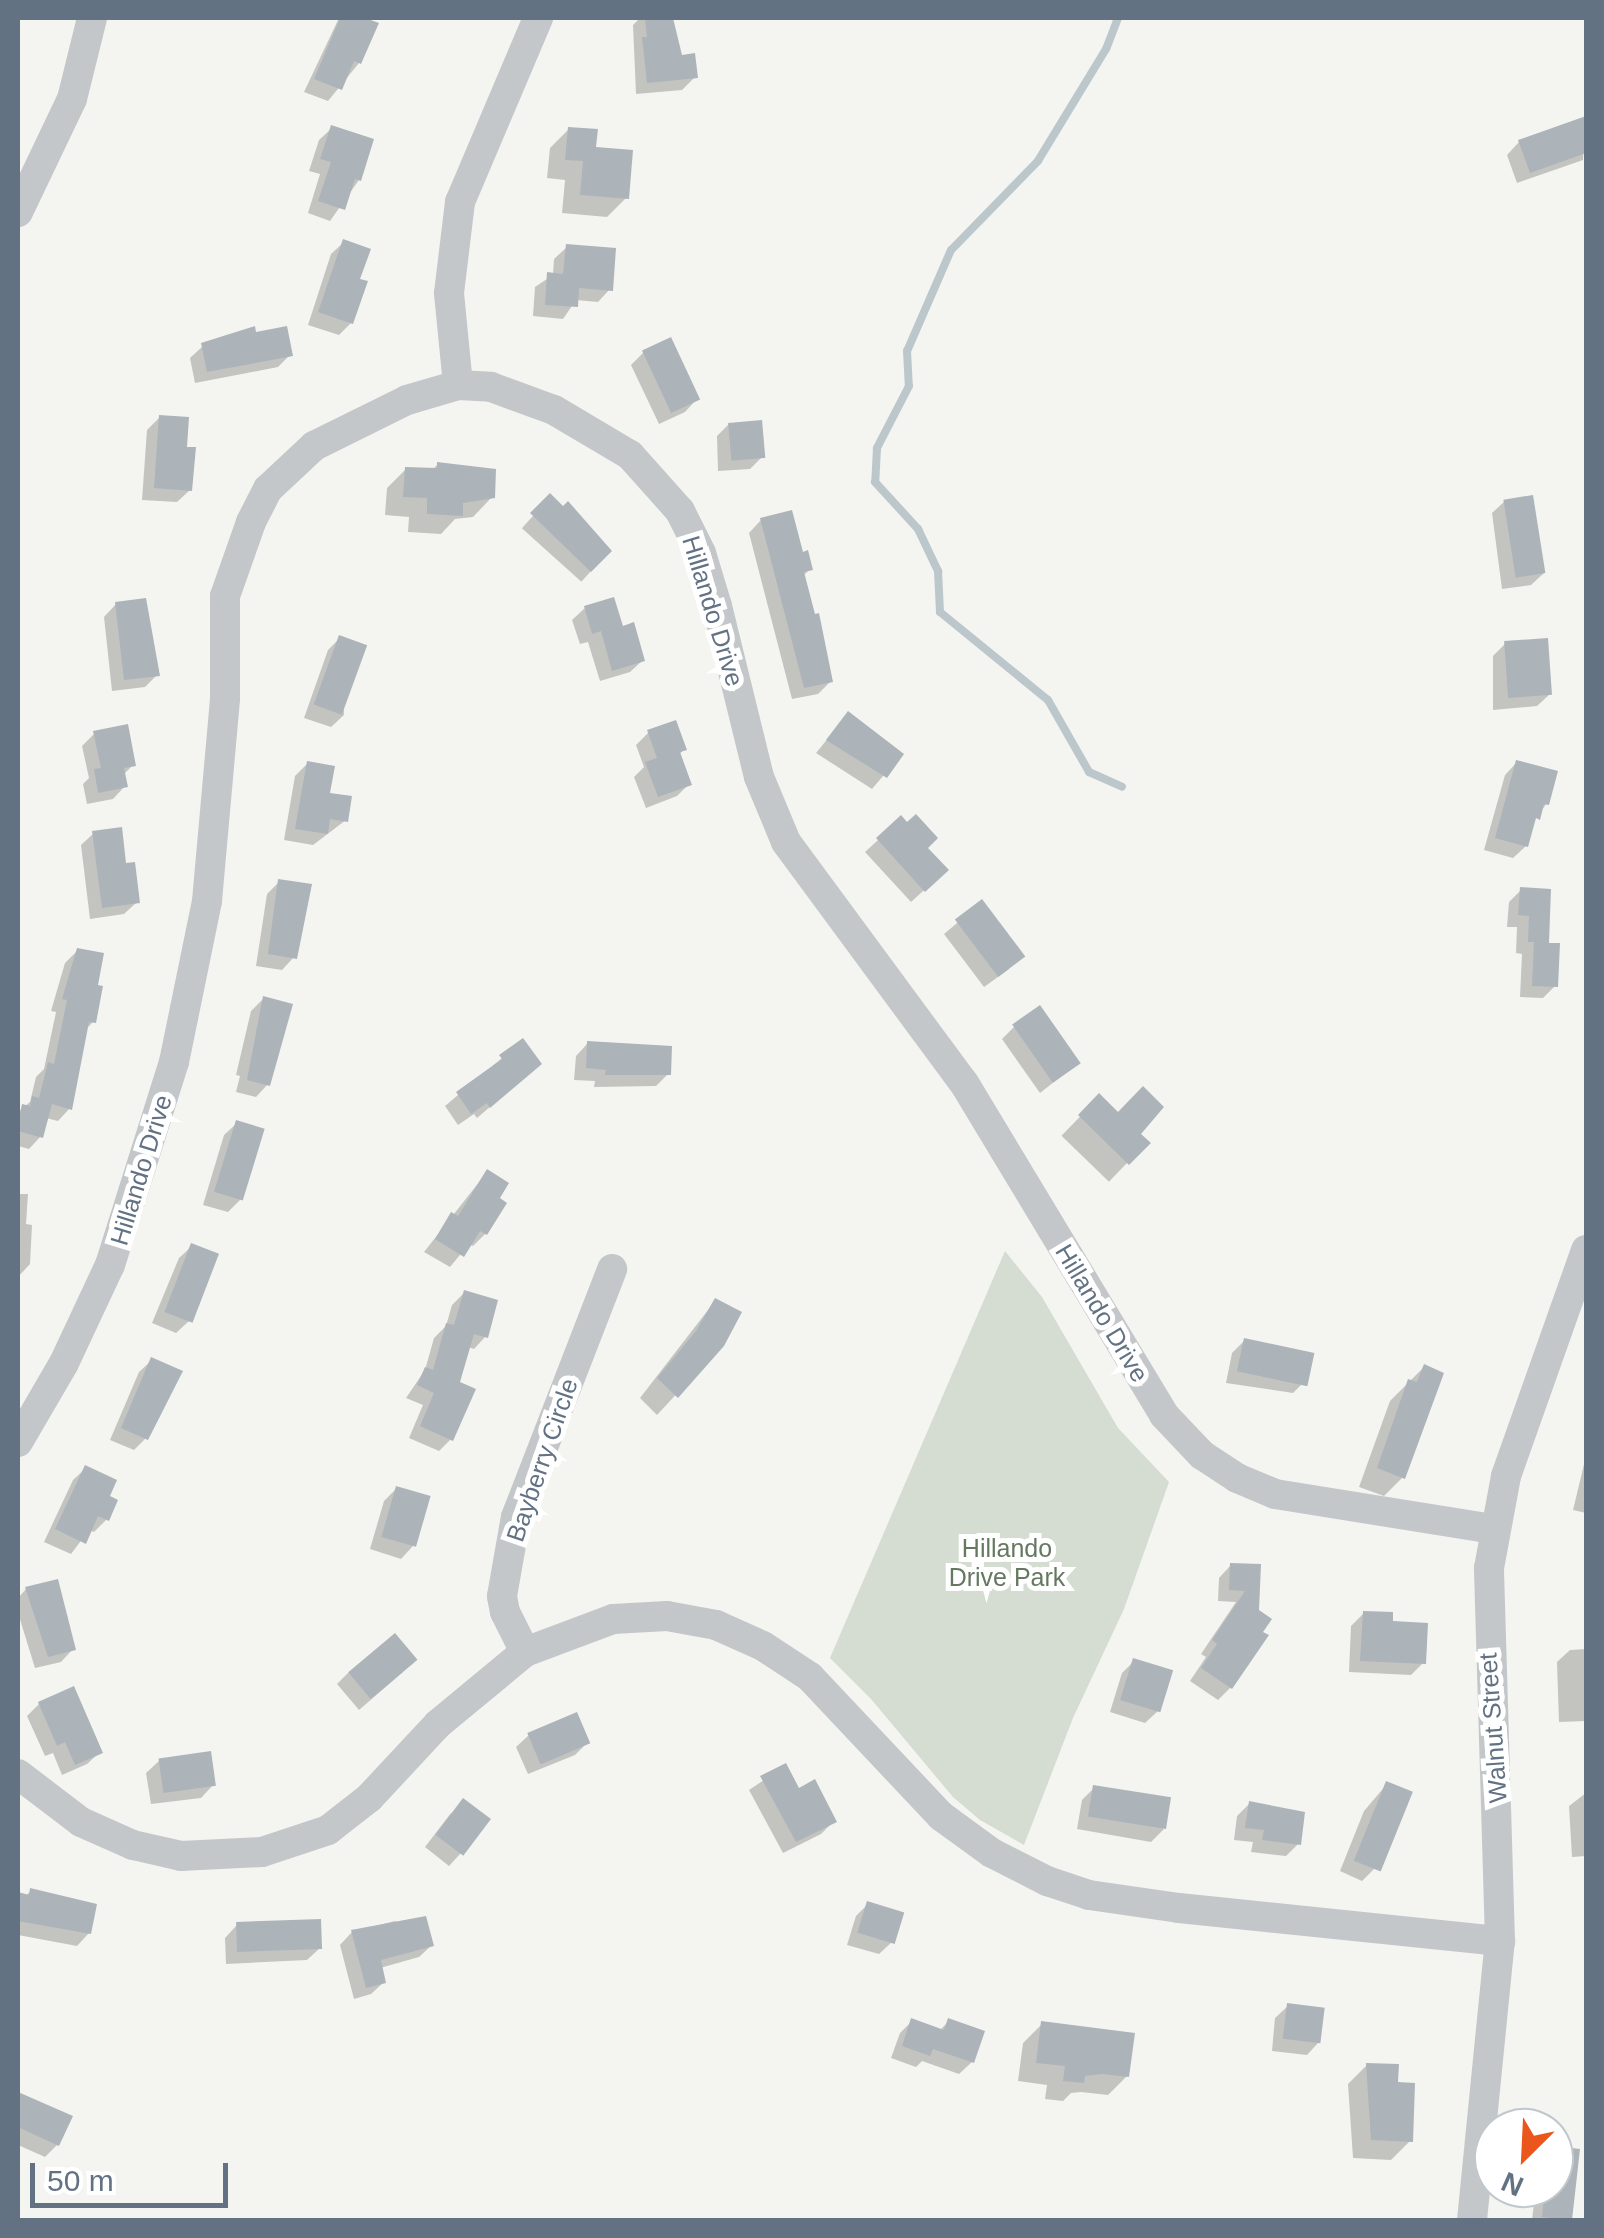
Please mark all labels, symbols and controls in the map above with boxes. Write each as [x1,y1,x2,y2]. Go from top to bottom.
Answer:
street label: Hillando Drive [676,532,750,690]
street label: Hillando Drive [104,1091,178,1249]
street label: Hillando Drive [1049,1239,1155,1387]
street label: Bayberry Circle [500,1374,584,1546]
park label: Hillando Drive Park [949,1534,1065,1593]
street label: Walnut Street [1473,1652,1513,1804]
north arrow [1474,2108,1574,2208]
scale bar [35,2143,232,2205]
text: 50 m [47,2164,114,2197]
text: N [1497,2166,1528,2202]

